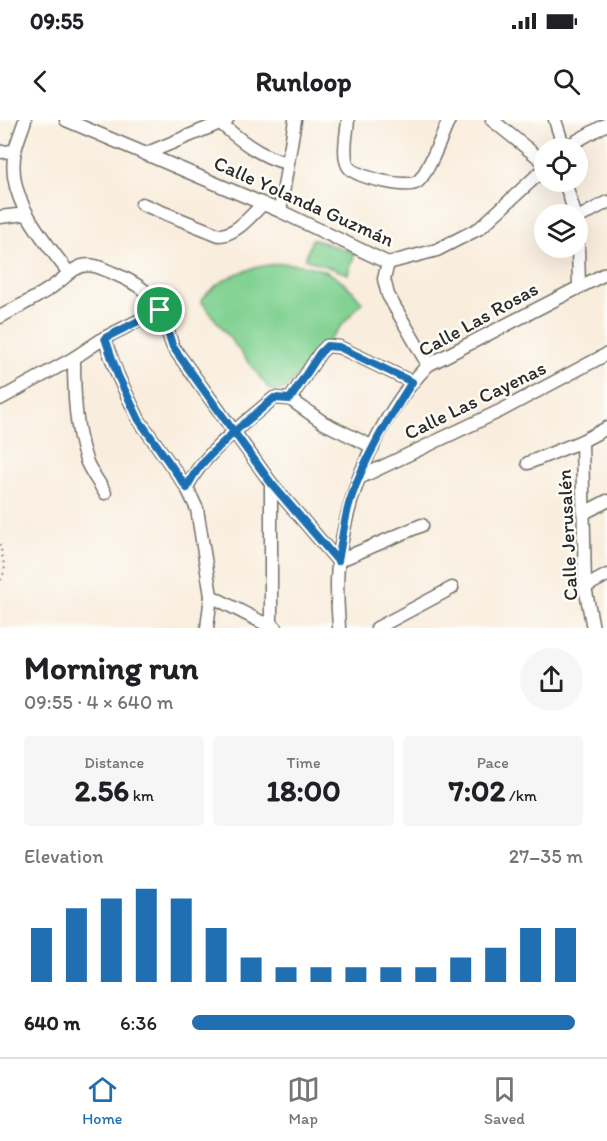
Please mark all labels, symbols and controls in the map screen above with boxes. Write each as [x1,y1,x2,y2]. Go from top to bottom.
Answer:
text: 09:55 [30,8,84,35]
icon: back [24,65,57,98]
text: Runloop [256,65,351,98]
icon: search [550,65,583,98]
map controls [534,138,588,258]
button: locate [534,138,588,192]
street label: Calle Yolanda Guzmán [210,150,398,252]
button: layers [534,204,588,258]
street label: Calle Las Rosas [414,276,542,362]
pin [134,284,185,335]
icon: arrive [143,293,176,326]
street label: Calle Las Cayenas [400,355,550,445]
street label: Calle Jerusalén [552,469,582,601]
text: Morning run [24,648,199,687]
button: share [520,648,583,711]
text: 09:55 · 4 × 640 m [24,690,174,714]
text: Distance [84,753,144,772]
text: Time [286,753,321,772]
text: Pace [477,753,509,772]
text: 2.56 [74,772,129,809]
text: 18:00 [266,772,341,809]
text: 7:02 [449,772,505,809]
text: km [129,786,154,805]
text: /km [505,786,537,805]
text: Elevation [24,844,103,868]
text: 27–35 m [509,844,583,868]
text: 640 m [24,1011,80,1035]
text: 6:36 [120,1011,157,1035]
tab: Home [82,1073,122,1128]
tab: Map [287,1073,320,1128]
tab: Saved [484,1073,525,1128]

